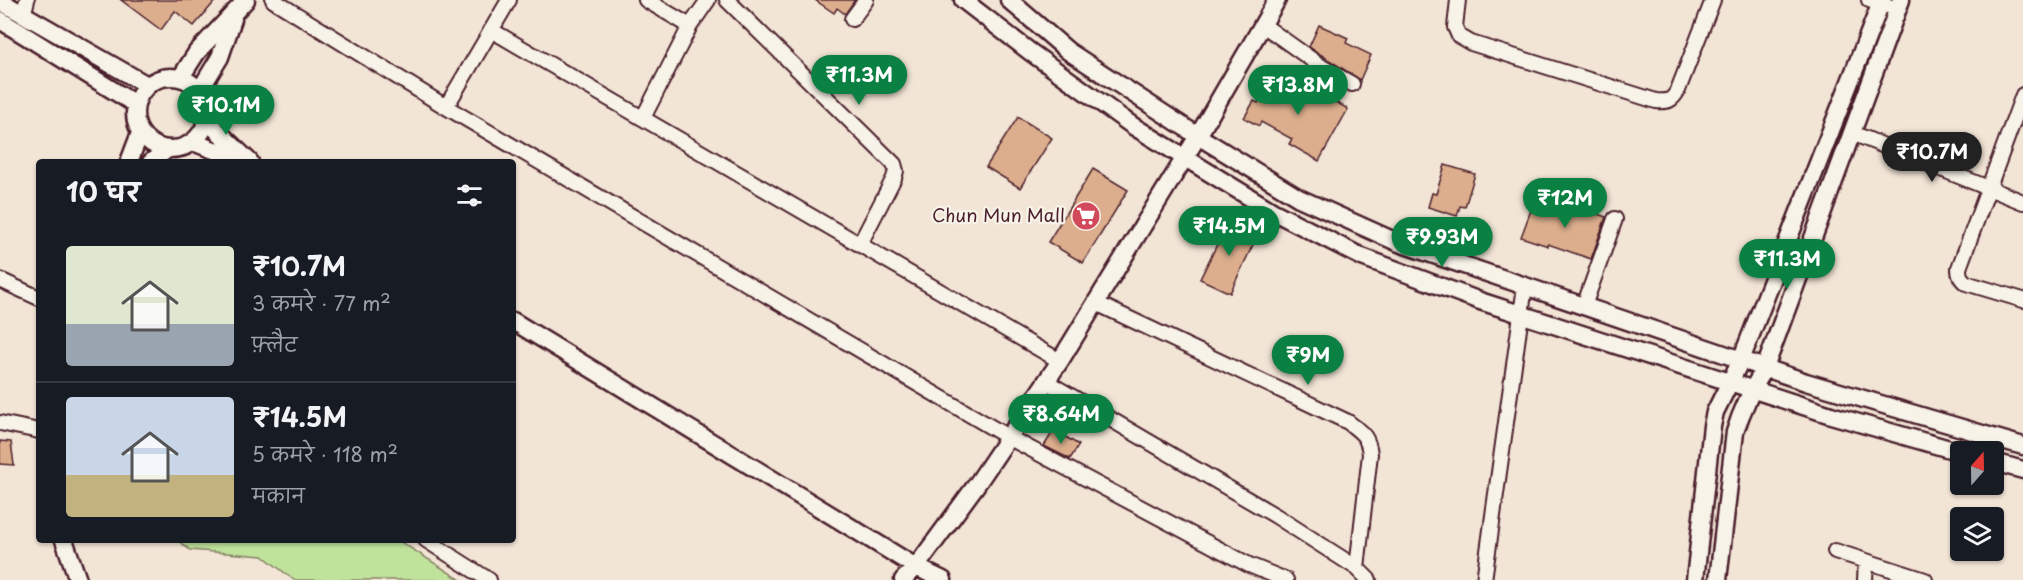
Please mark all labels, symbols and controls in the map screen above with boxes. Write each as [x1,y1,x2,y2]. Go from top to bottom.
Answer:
pin: ₹11.3M [810,55,908,106]
text: ₹11.3M [825,59,893,89]
pin: ₹13.8M [1249,65,1347,116]
text: ₹13.8M [1262,69,1334,99]
pin: ₹10.1M [177,85,275,136]
text: ₹10.1M [191,89,261,119]
pin: ₹10.7M [1883,132,1981,183]
text: ₹10.7M [1896,136,1968,166]
text: 10 घर [66,172,140,211]
pin: ₹12M [1529,178,1601,229]
icon: filters [453,179,486,212]
text: ₹12M [1537,182,1593,212]
supermarket icon: Chun Mun Mall [1070,200,1102,232]
place label: Chun Mun Mall [932,201,1065,228]
pin: ₹14.5M [1180,206,1278,257]
text: ₹14.5M [1193,210,1265,240]
pin: ₹9.93M [1393,217,1491,268]
text: ₹9.93M [1406,221,1478,251]
pin: ₹11.3M [1738,239,1836,290]
text: ₹11.3M [1753,243,1821,273]
text: ₹10.7M [252,246,346,285]
icon: home [114,270,186,342]
text: 3 कमरे · 77 m² [252,288,391,318]
text: फ़्लैट [252,329,298,359]
pin: ₹9M [1279,335,1337,386]
text: ₹9M [1286,339,1330,369]
pin: ₹8.64M [1012,394,1110,445]
text: ₹14.5M [252,397,347,436]
text: ₹8.64M [1022,398,1100,428]
icon: home [114,421,186,493]
text: 5 कमरे · 118 m² [252,439,398,469]
north arrow [1950,441,2004,495]
map controls [1950,441,2004,561]
text: मकान [252,480,305,510]
button: layers [1950,507,2004,561]

